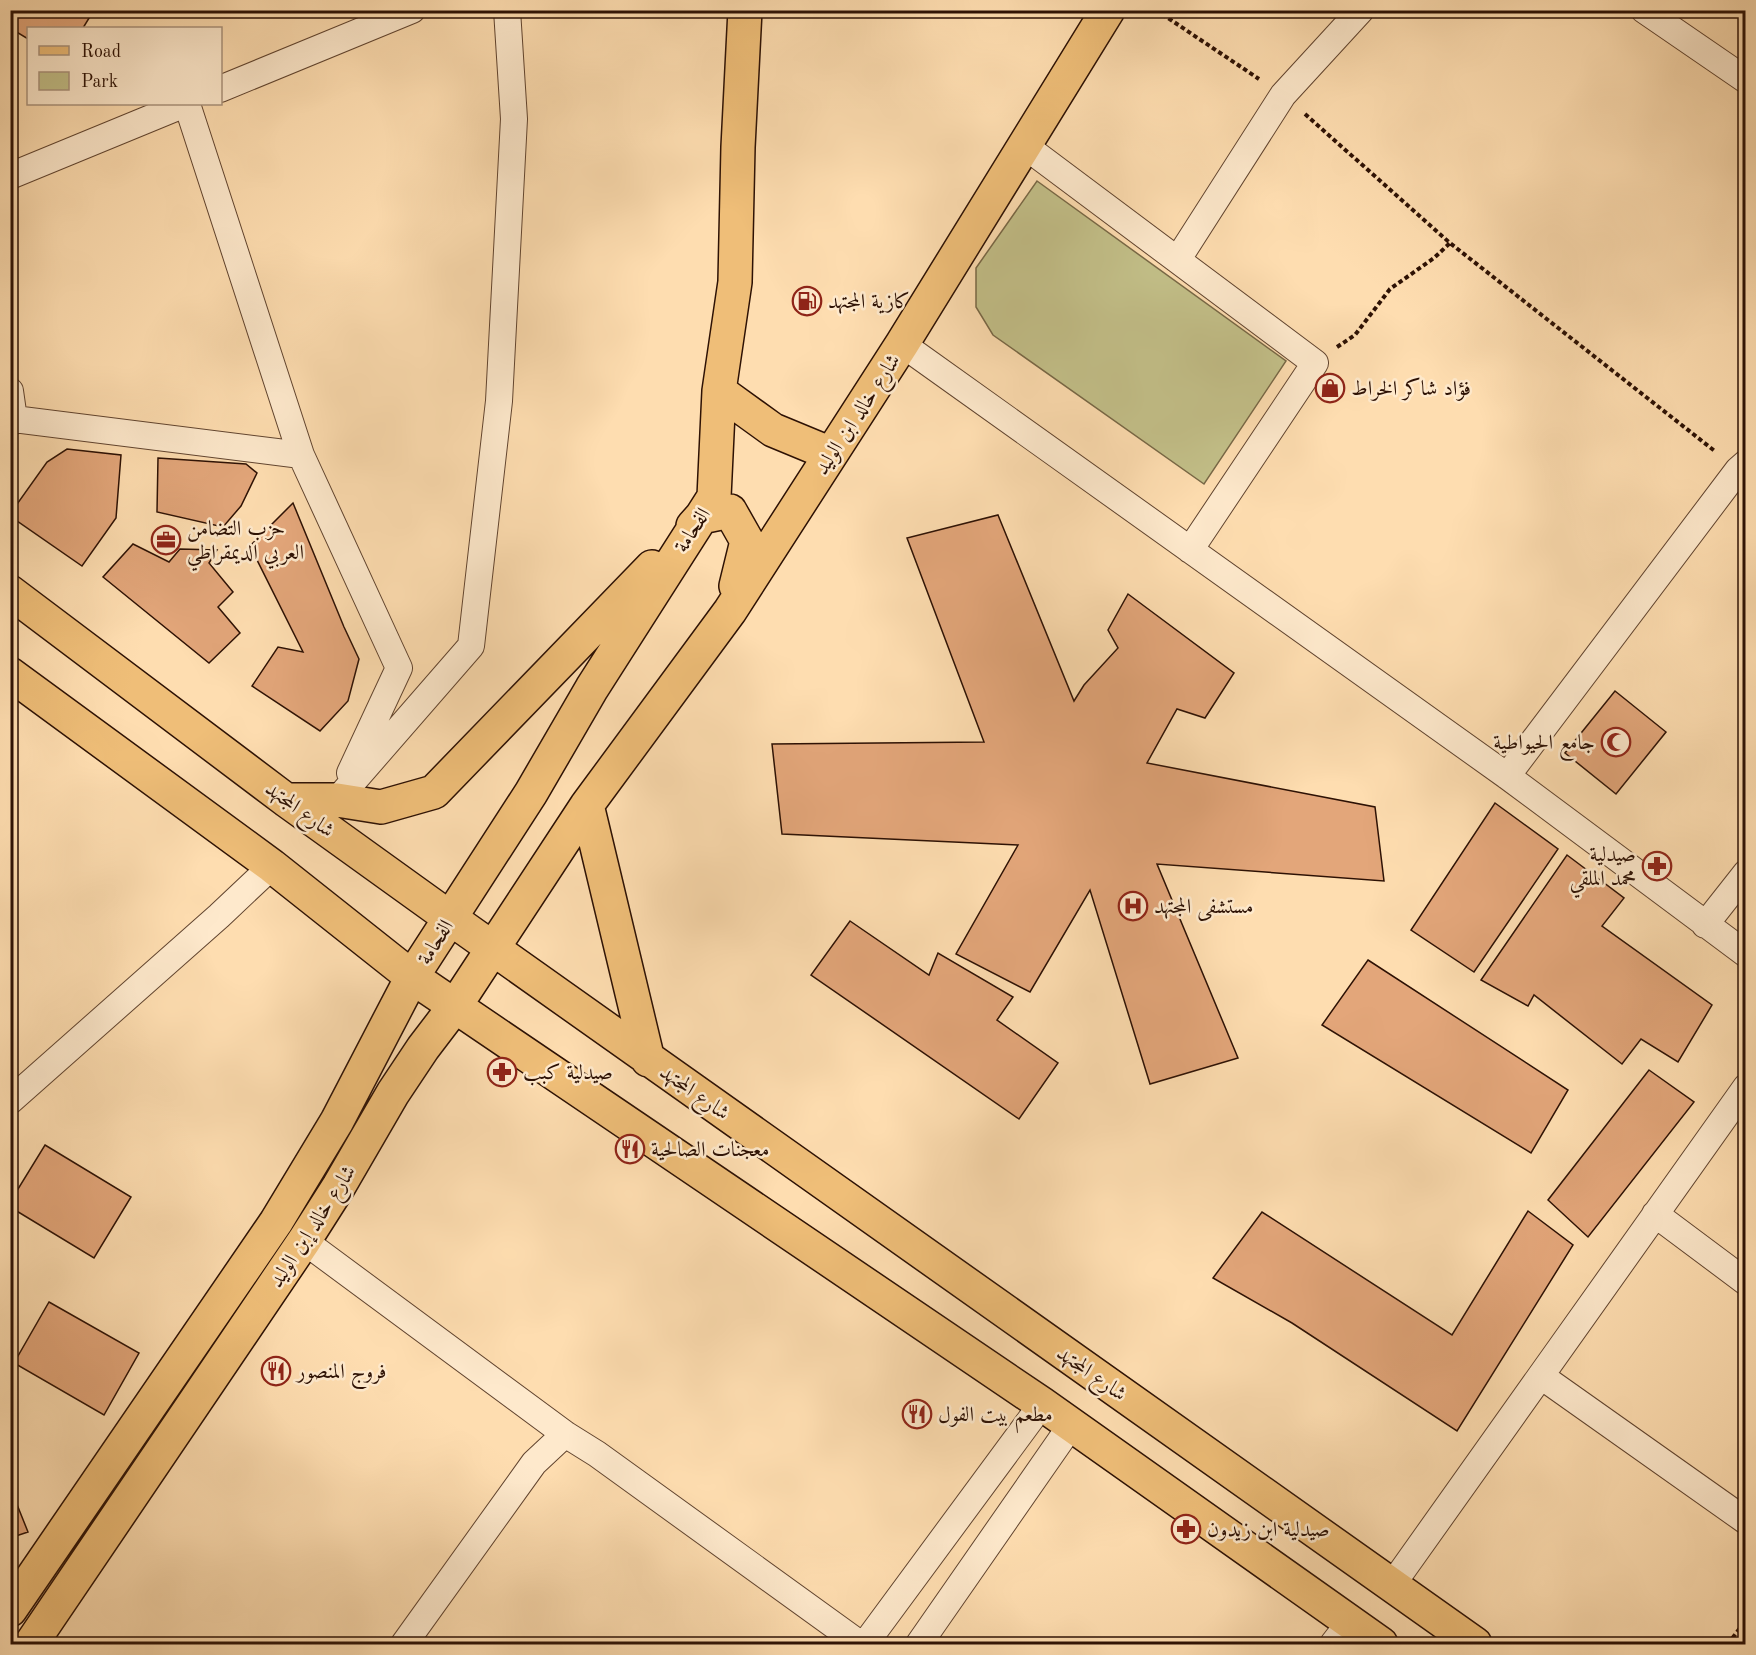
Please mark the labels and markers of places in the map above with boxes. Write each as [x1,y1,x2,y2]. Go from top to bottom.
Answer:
fuel station icon: كازية المجتهد [791,285,823,317]
place label: كازية المجتهد [828,291,910,315]
shop icon: فؤاد شاكر الخراط [1314,372,1346,404]
place label: فؤاد شاكر الخراط [1351,377,1471,401]
place label: حزب التضامن العربي الديمقراطي [187,519,304,572]
office icon: حزب التضامن العربي الديمقراطي [150,524,182,556]
mosque icon: جامع الحيواطية [1600,726,1632,758]
place label: جامع الحيواطية [1493,733,1595,761]
place label: صيدلية محمد الملقي [1570,845,1636,898]
pharmacy icon: صيدلية محمد الملقي [1641,850,1673,882]
hospital icon: مستشفى المجتهد [1117,890,1149,922]
place label: مستشفى المجتهد [1154,897,1253,921]
pharmacy icon: صيدلية كبب [486,1056,518,1088]
place label: صيدلية كبب [523,1063,613,1086]
restaurant icon: معجنات الصالحية [614,1133,646,1165]
place label: معجنات الصالحية [651,1140,769,1161]
restaurant icon: فروج المنصور [260,1355,292,1387]
place label: فروج المنصور [295,1362,386,1390]
restaurant icon: مطعم بيت الفول [901,1398,933,1430]
place label: مطعم بيت الفول [938,1405,1053,1434]
pharmacy icon: صيدلية ابن زيدون [1170,1513,1202,1545]
place label: صيدلية ابن زيدون [1207,1520,1330,1542]

